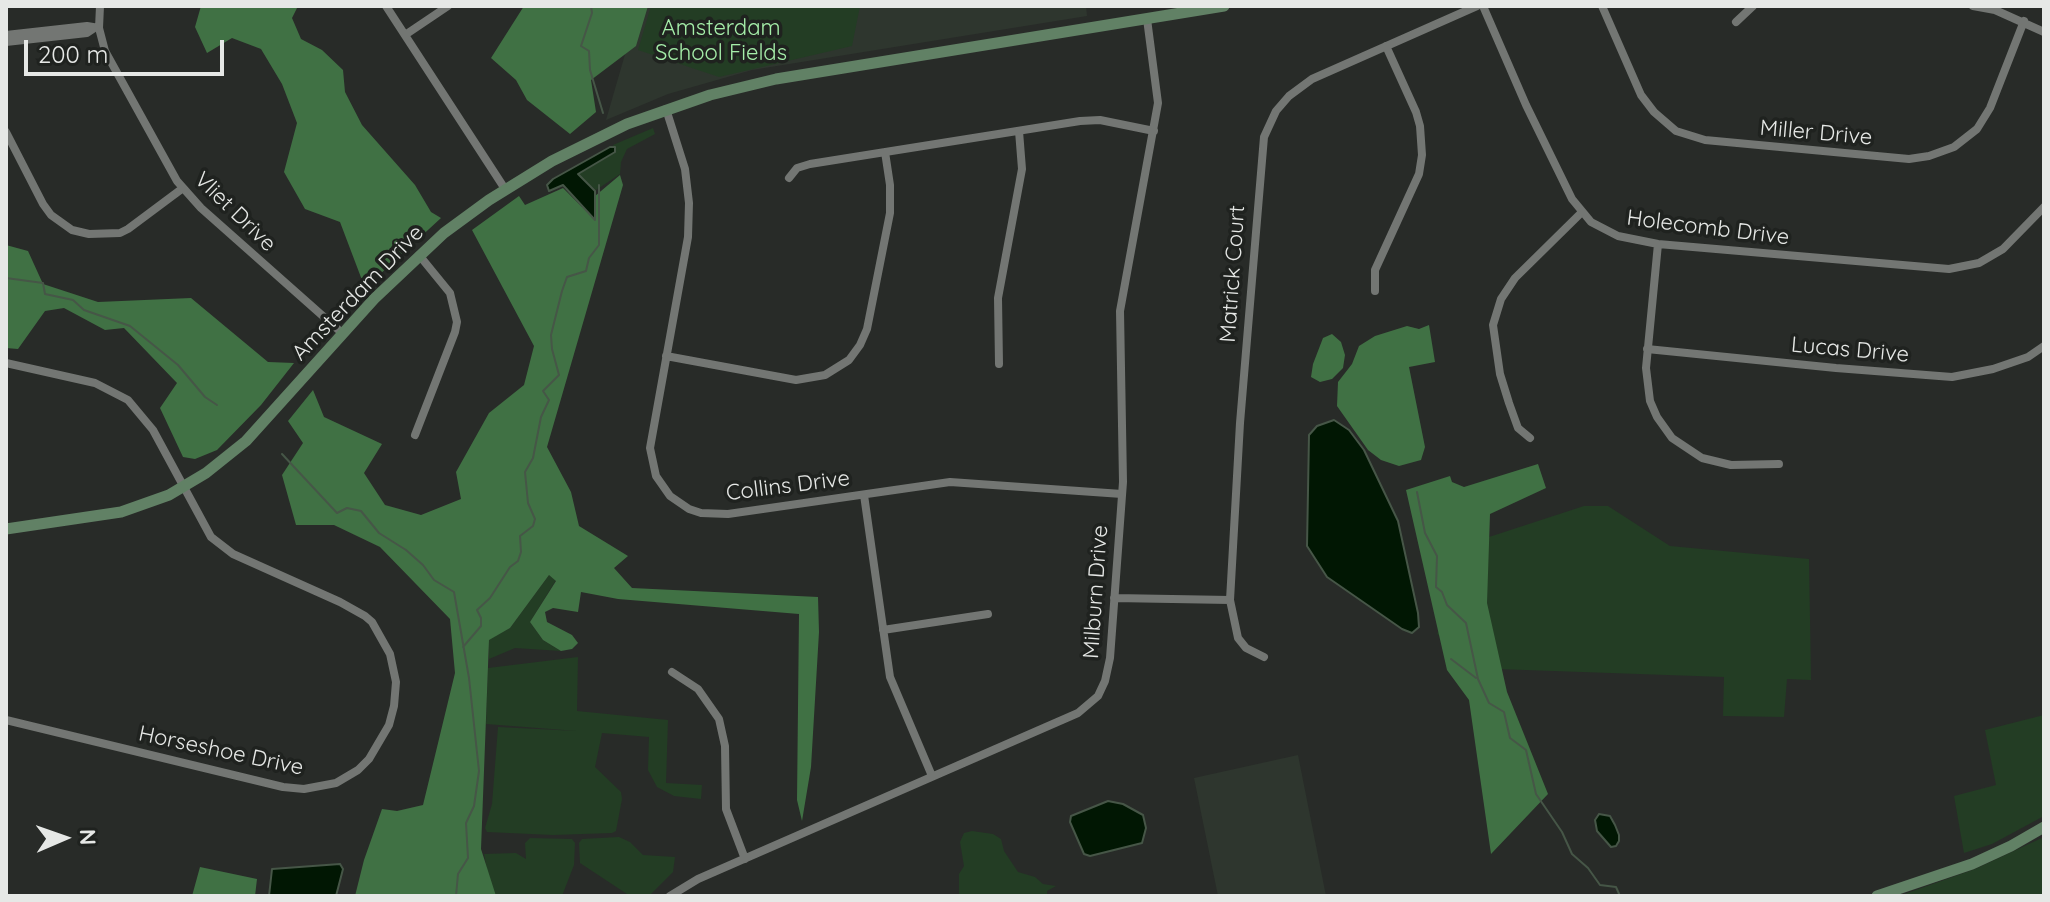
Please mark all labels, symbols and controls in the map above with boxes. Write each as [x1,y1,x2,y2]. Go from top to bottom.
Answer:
park label: Amsterdam School Fields [655,15,787,66]
scale bar [28,24,228,74]
text: 200 m [38,39,108,69]
street label: Miller Drive [1759,115,1873,151]
street label: Vliet Drive [189,167,281,257]
street label: Matrick Court [1215,205,1251,343]
street label: Holecomb Drive [1625,205,1791,251]
street label: Amsterdam Drive [287,220,429,366]
street label: Lucas Drive [1790,332,1910,368]
street label: Collins Drive [725,465,851,507]
street label: Milburn Drive [1078,524,1114,660]
street label: Horseshoe Drive [136,721,306,781]
north arrow [24,798,104,878]
text: N [74,829,102,846]

